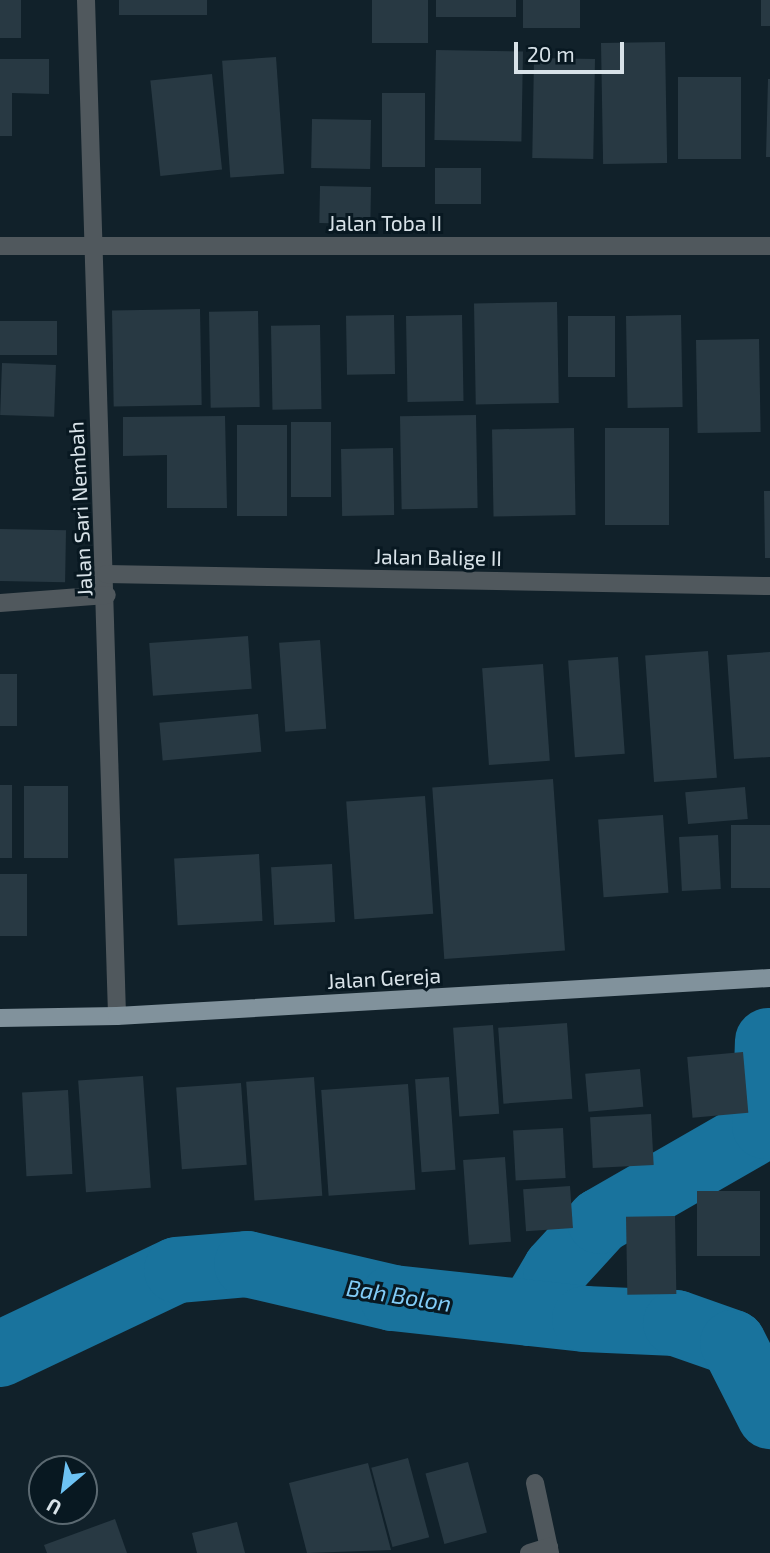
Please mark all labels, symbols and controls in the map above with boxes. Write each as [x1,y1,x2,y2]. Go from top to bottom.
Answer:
scale bar [518,28,628,72]
text: 20 m [527,41,575,66]
street label: Jalan Toba II [328,210,442,236]
street label: Jalan Sari Nembah [63,421,97,597]
street label: Jalan Balige II [374,543,502,571]
street label: Jalan Gereja [326,962,442,994]
water label: Bah Bolon [344,1273,454,1317]
north arrow [28,1455,98,1525]
text: U [42,1494,65,1520]

